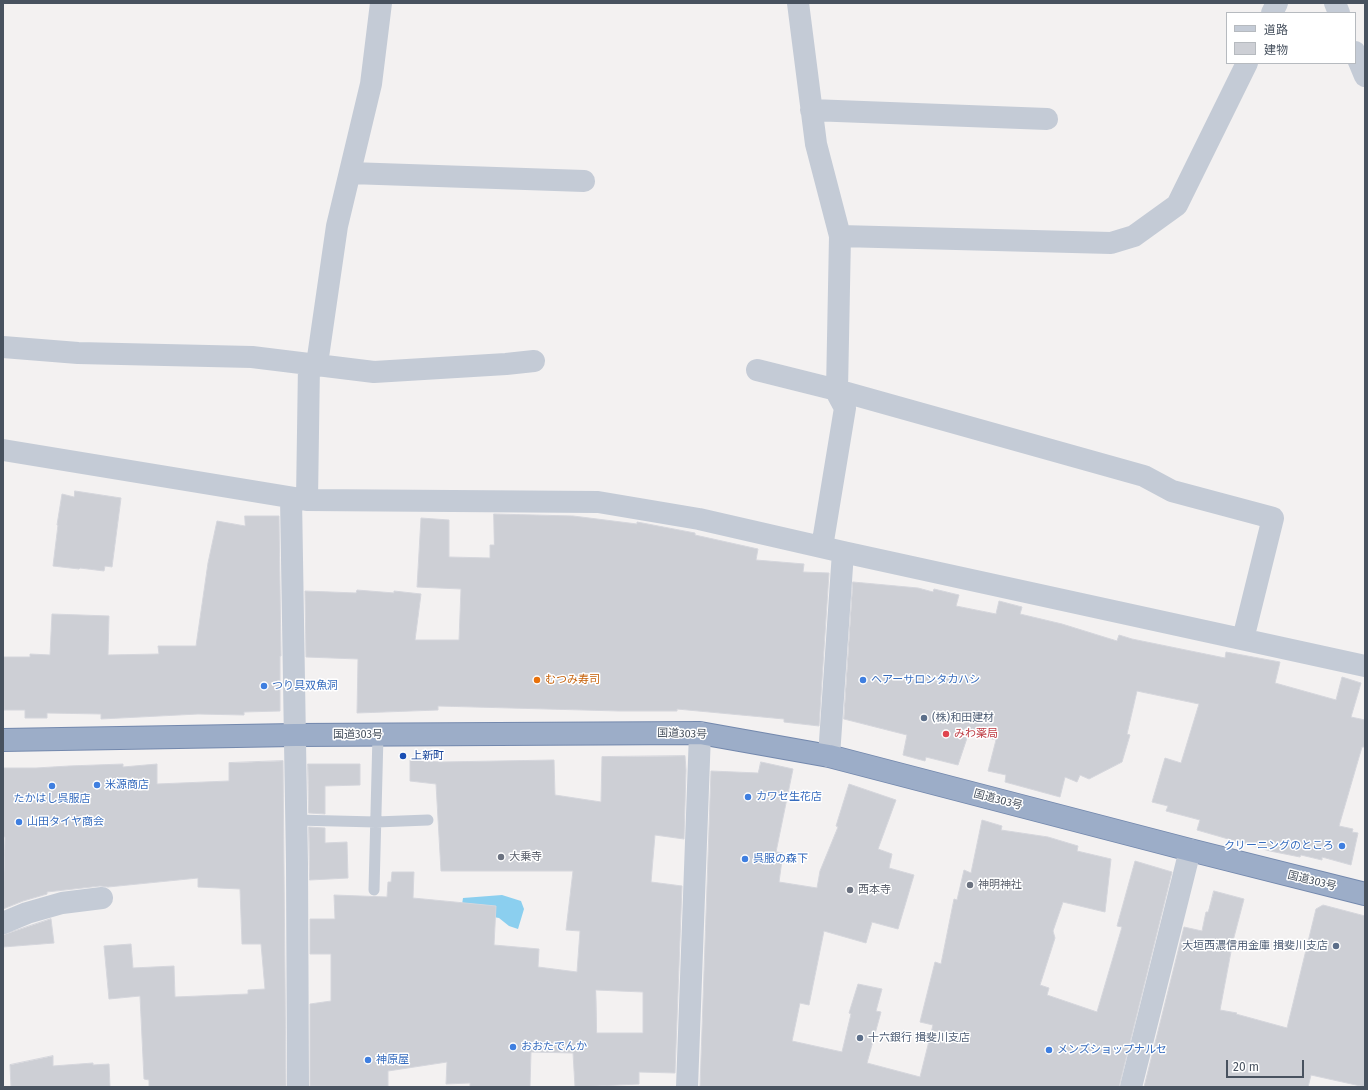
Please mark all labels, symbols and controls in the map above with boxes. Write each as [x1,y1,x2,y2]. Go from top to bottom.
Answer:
legend [1226,12,1356,64]
text: 道路 [1264,23,1288,37]
text: 建物 [1264,43,1288,57]
place label: むつみ寿司 [545,673,600,687]
place label: ヘアーサロンタカハシ [871,673,980,687]
marker: むつみ寿司 [532,675,542,685]
marker: ヘアーサロンタカハシ [858,675,868,685]
place label: つり具双魚洞 [272,679,338,693]
marker: つり具双魚洞 [259,681,269,691]
place label: (株)和田建材 [932,711,994,725]
marker: (株)和田建材 [919,713,929,723]
street label: 国道303号 [657,727,707,741]
place label: みわ薬局 [954,727,998,741]
street label: 国道303号 [333,728,383,742]
marker: みわ薬局 [941,729,951,739]
place label: 上新町 [411,749,444,763]
marker: 上新町 [398,751,408,761]
place label: 米源商店 [105,778,149,792]
marker: 米源商店 [92,780,102,790]
marker: たかはし呉服店 [47,781,57,791]
street label: 国道303号 [972,787,1024,813]
place label: カワセ生花店 [756,790,822,804]
place label: たかはし呉服店 [14,792,90,806]
marker: カワセ生花店 [743,792,753,802]
place label: 山田タイヤ商会 [27,815,104,829]
marker: 山田タイヤ商会 [14,817,24,827]
place label: クリーニングのところ [1224,839,1334,853]
marker: クリーニングのところ [1337,841,1347,851]
place label: 大乗寺 [509,850,542,864]
marker: 大乗寺 [496,852,506,862]
place label: 呉服の森下 [753,852,808,866]
marker: 呉服の森下 [740,854,750,864]
street label: 国道303号 [1286,869,1338,893]
place label: 神明神社 [978,878,1022,892]
marker: 神明神社 [965,880,975,890]
place label: 西本寺 [858,883,891,897]
marker: 西本寺 [845,885,855,895]
place label: 大垣西濃信用金庫 揖斐川支店 [1182,939,1328,953]
marker: 大垣西濃信用金庫 揖斐川支店 [1331,941,1341,951]
place label: 十六銀行 揖斐川支店 [868,1031,970,1045]
marker: 十六銀行 揖斐川支店 [855,1033,865,1043]
place label: おおたでんか [521,1040,587,1054]
marker: おおたでんか [508,1042,518,1052]
place label: メンズショップナルセ [1057,1043,1167,1057]
marker: メンズショップナルセ [1044,1045,1054,1055]
scale bar [1228,1052,1306,1078]
place label: 神原屋 [376,1053,409,1067]
marker: 神原屋 [363,1055,373,1065]
text: 20 m [1233,1060,1259,1074]

